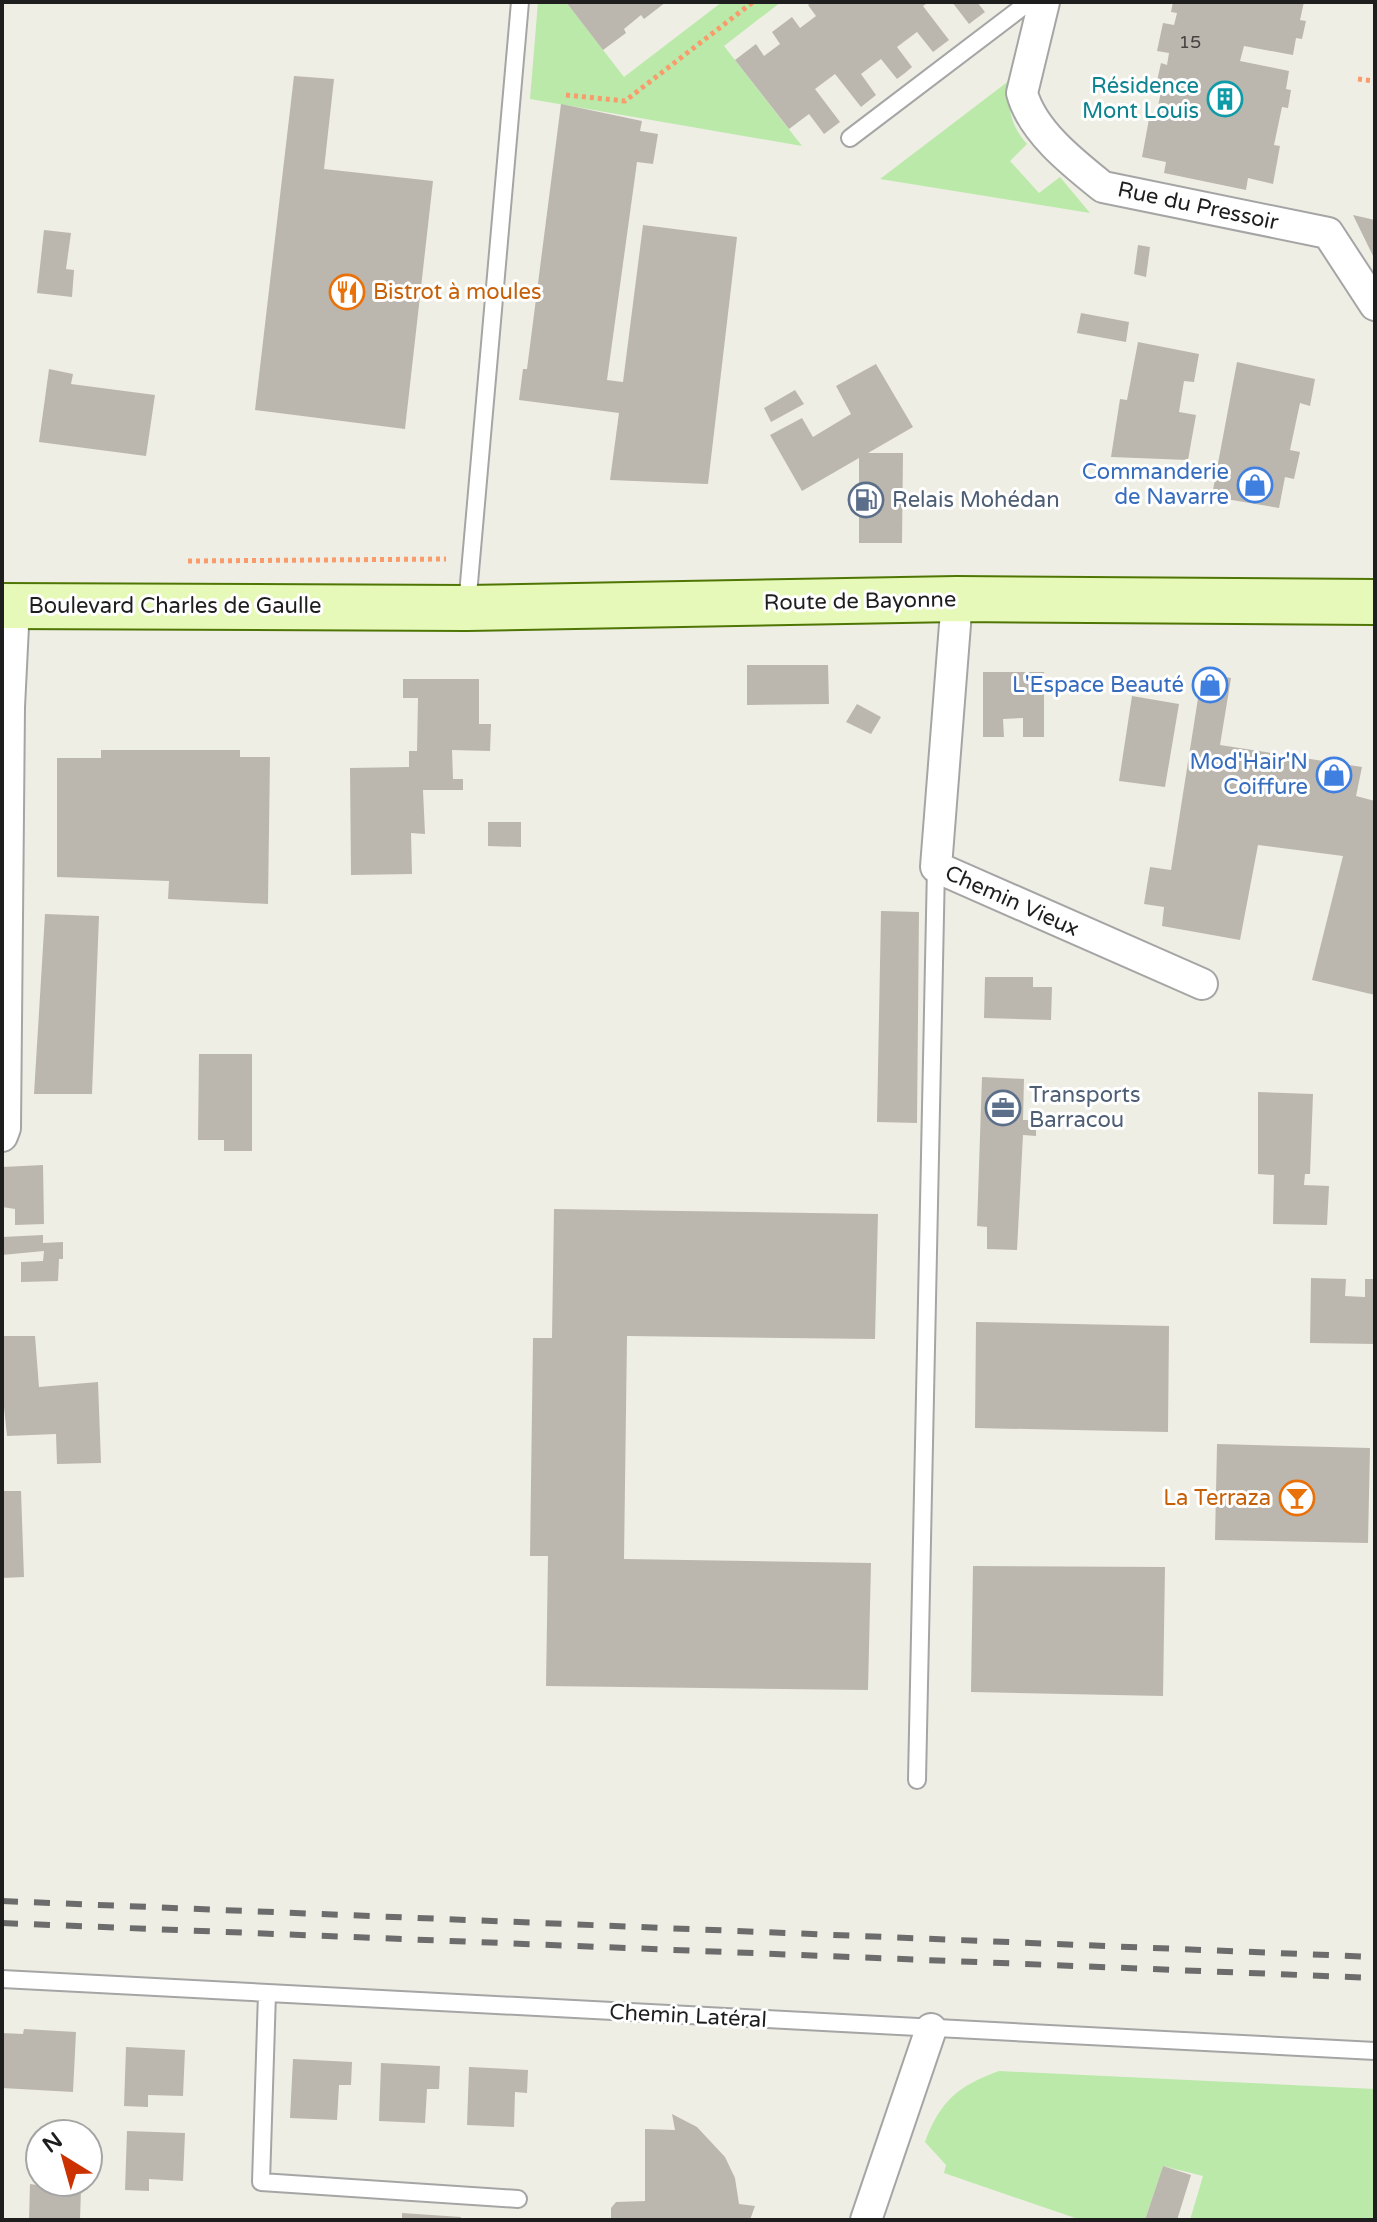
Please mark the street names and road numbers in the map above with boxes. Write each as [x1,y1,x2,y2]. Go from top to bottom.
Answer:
street label: Rue du Pressoir [1115,176,1281,236]
street label: Route de Bayonne [763,586,957,616]
street label: Boulevard Charles de Gaulle [29,593,321,619]
street label: Chemin Vieux [941,860,1083,942]
street label: Chemin Latéral [609,1999,767,2033]

